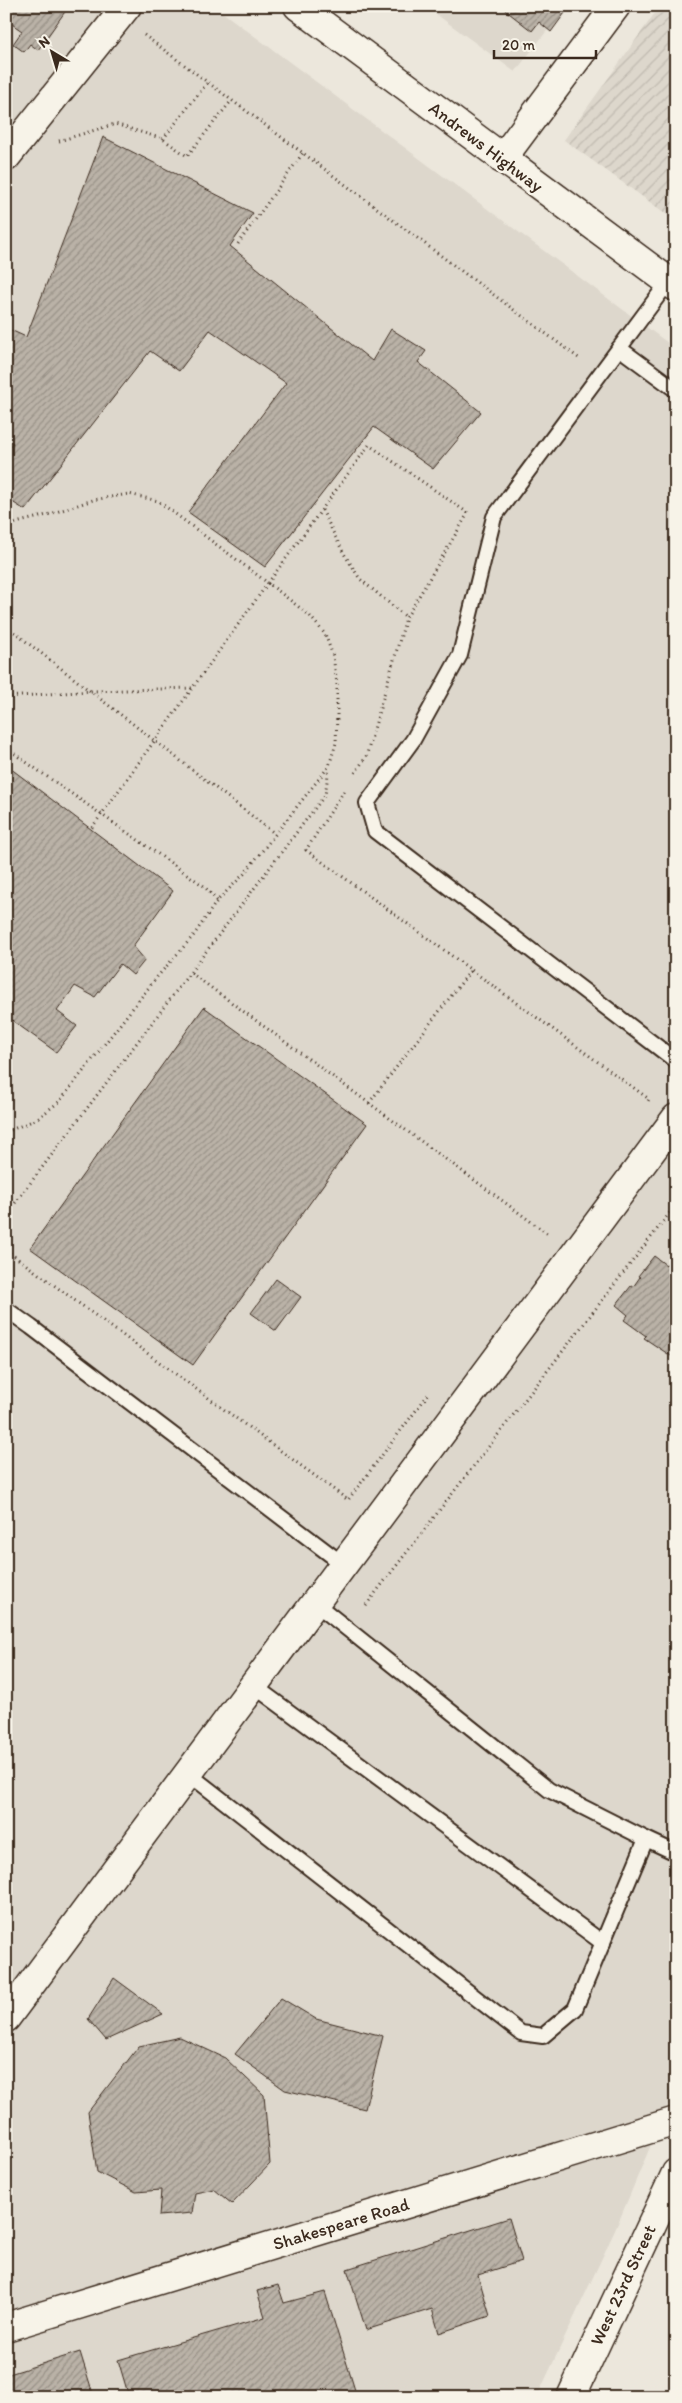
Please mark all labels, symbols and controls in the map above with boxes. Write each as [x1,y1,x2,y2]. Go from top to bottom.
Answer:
north arrow [28,28,78,78]
scale bar [494,28,597,60]
text: N [35,33,53,52]
text: 20 m [502,36,536,54]
street label: Andrews Highway [424,97,548,197]
street label: Shakespeare Road [270,2193,412,2255]
street label: West 23rd Street [585,2221,661,2349]

